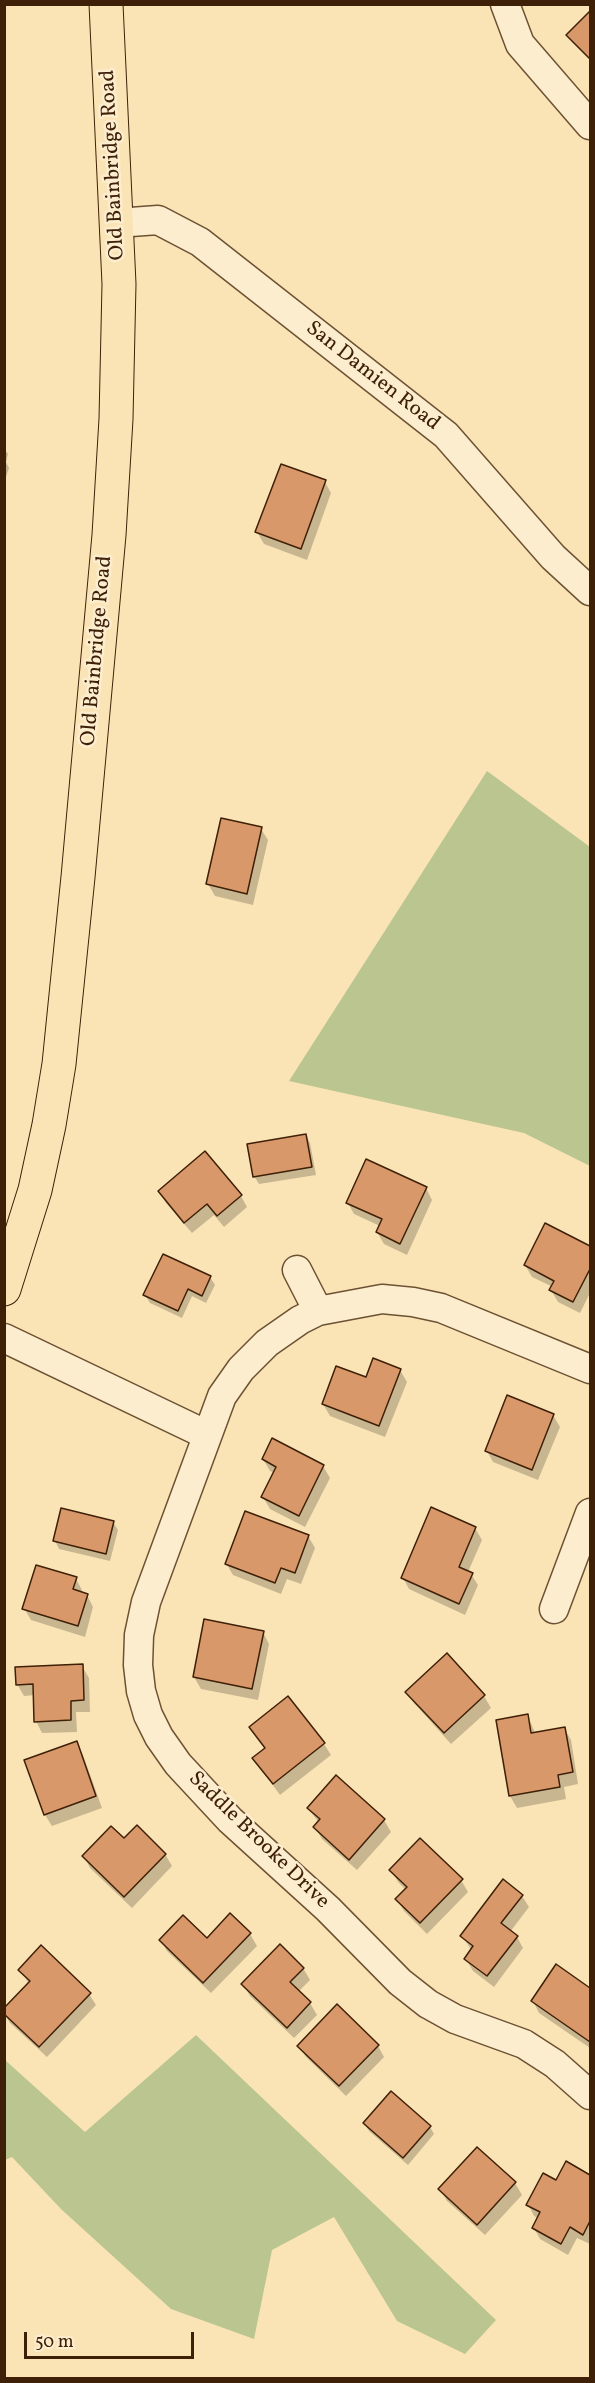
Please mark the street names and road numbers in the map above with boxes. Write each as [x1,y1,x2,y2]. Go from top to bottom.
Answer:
street label: Old Bainbridge Road [96,69,132,261]
street label: San Damien Road [300,317,444,437]
street label: Old Bainbridge Road [77,555,119,747]
street label: Saddle Brooke Drive [182,1767,334,1915]

